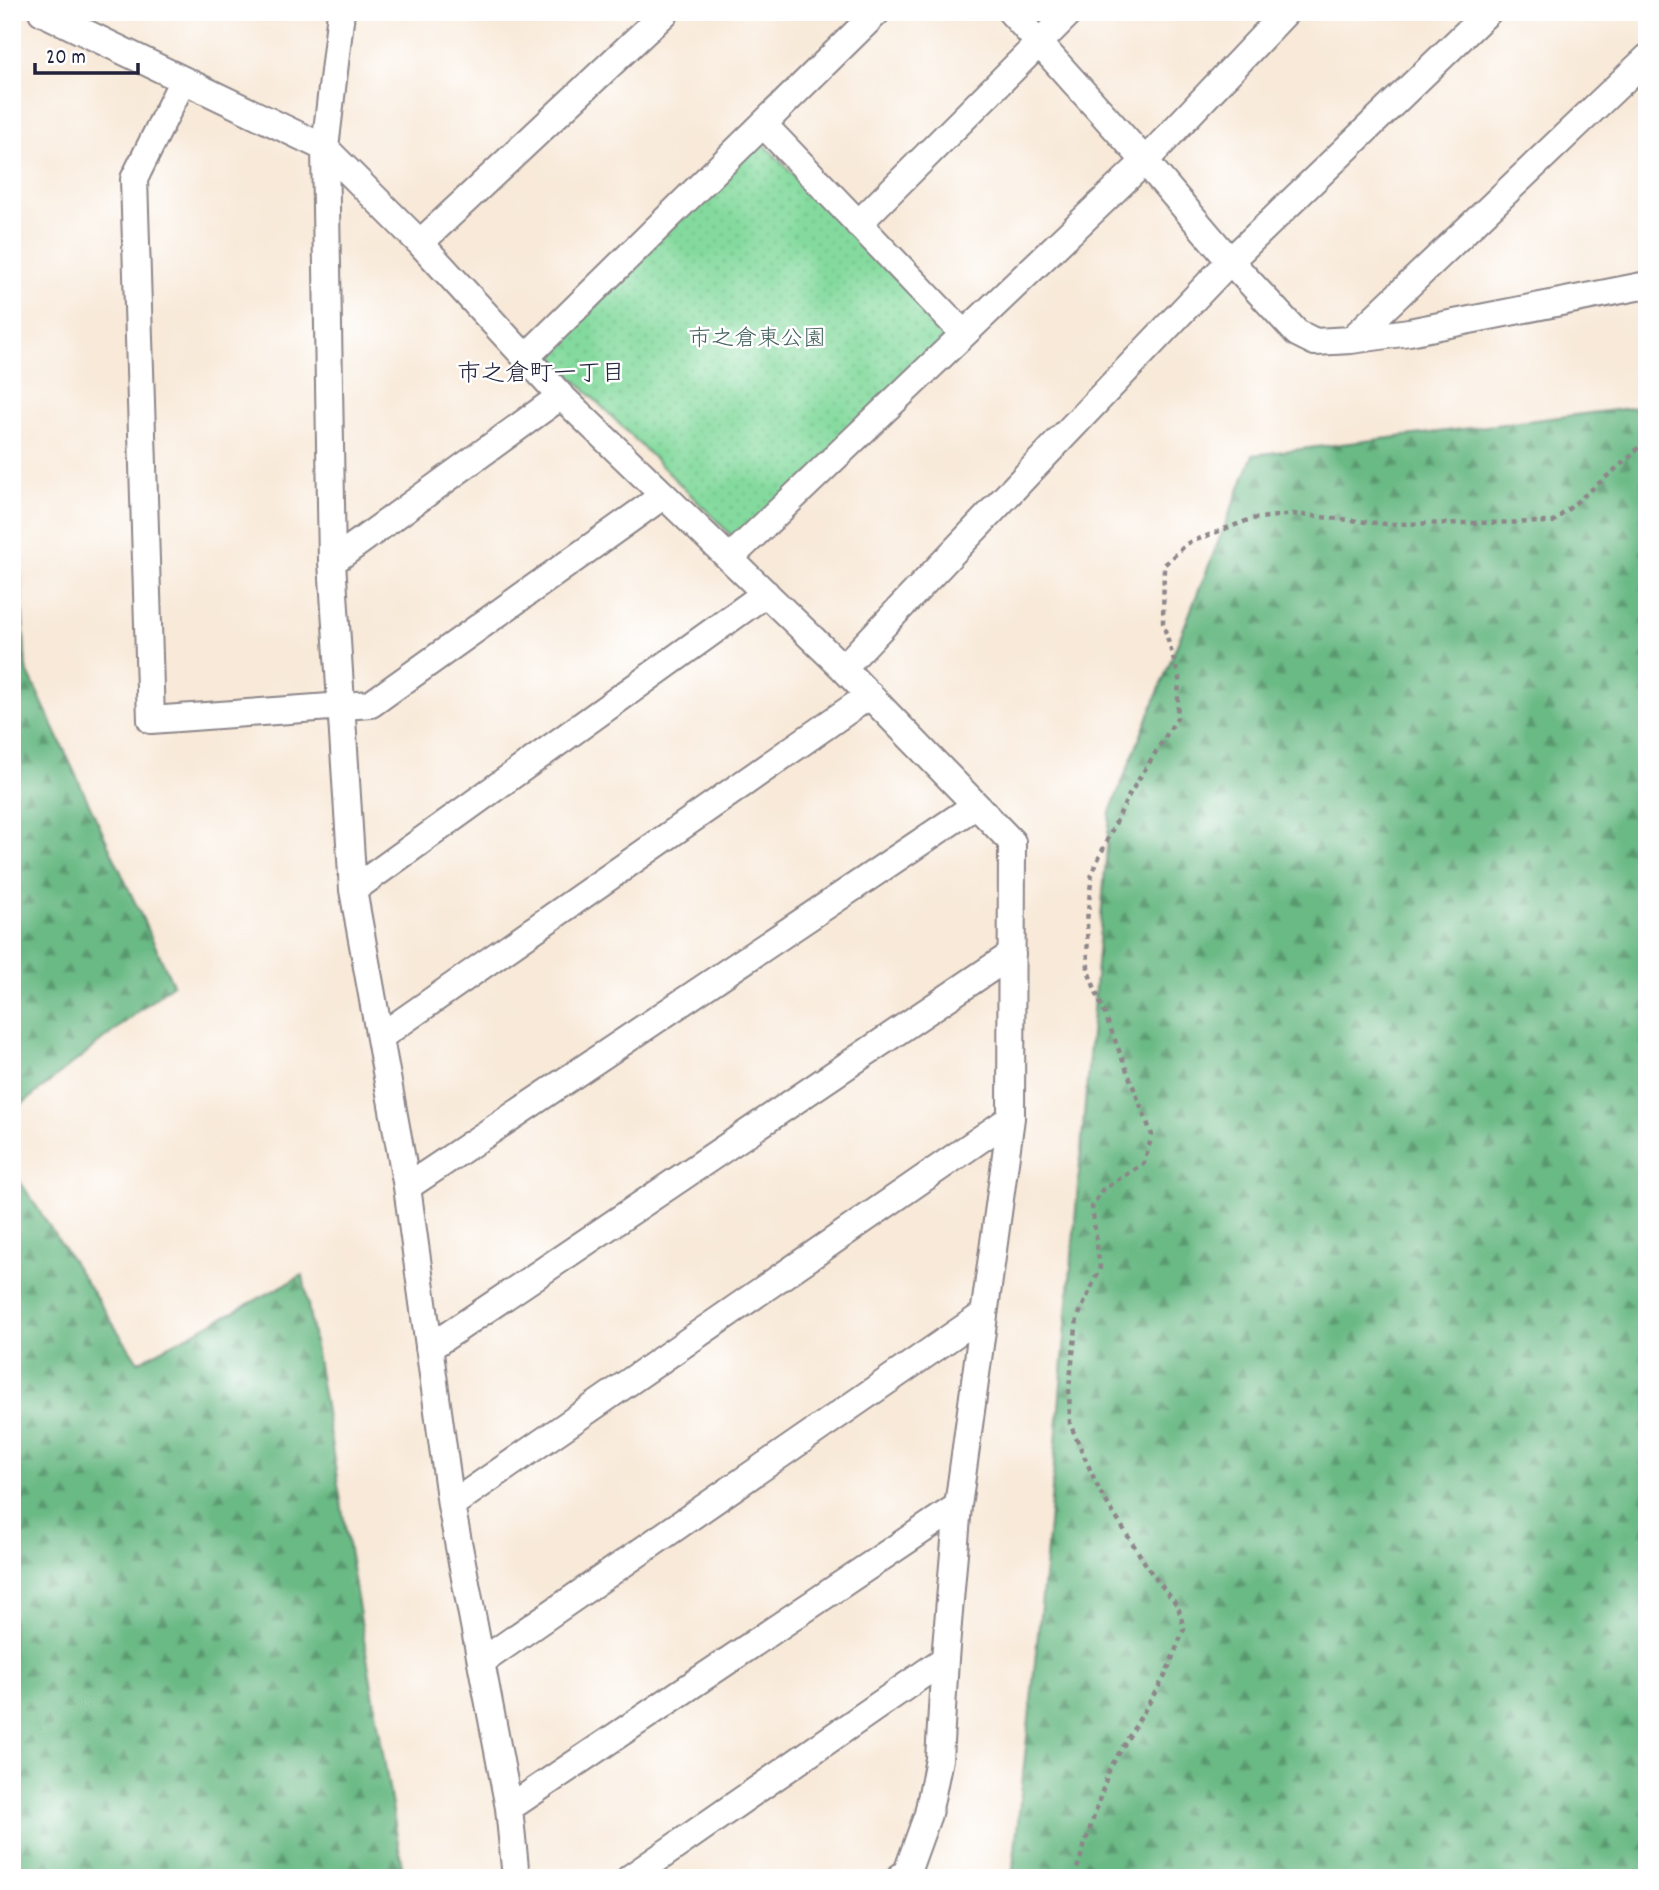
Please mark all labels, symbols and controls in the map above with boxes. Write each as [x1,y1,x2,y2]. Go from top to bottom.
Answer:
scale bar [35,32,138,76]
text: 20 m [46,44,86,74]
park label: 市之倉東公園 [688,324,826,357]
district label: 市之倉町一丁目 [457,358,625,392]

